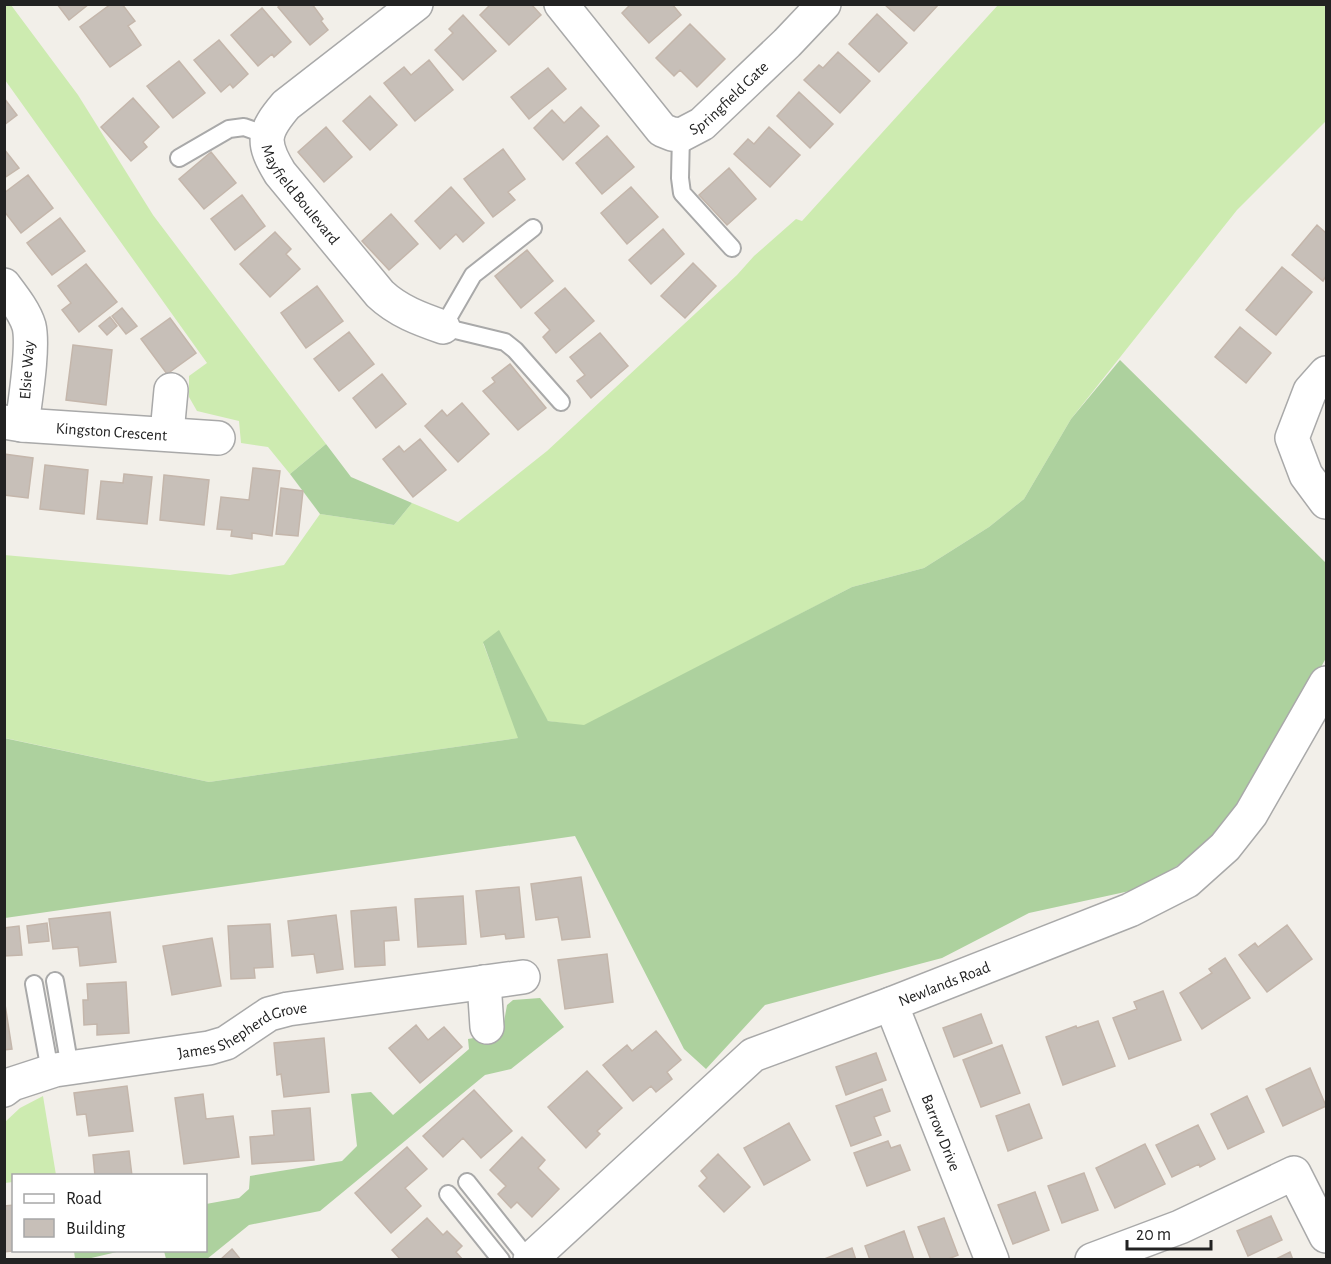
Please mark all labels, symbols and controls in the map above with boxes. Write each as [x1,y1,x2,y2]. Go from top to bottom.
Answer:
street label: Springfield Gate [687,59,772,138]
street label: Mayfield Boulevard [258,142,342,248]
street label: Elsie Way [17,340,38,400]
street label: Kingston Crescent [55,420,168,444]
street label: Newlands Road [896,959,992,1009]
street label: James Shepherd Grove [177,1000,308,1061]
street label: Barrow Drive [918,1092,963,1173]
legend [12,1174,207,1252]
text: Road [66,1190,102,1208]
scale bar [1127,1213,1211,1251]
text: Building [66,1220,126,1238]
text: 20 m [1136,1226,1171,1244]

